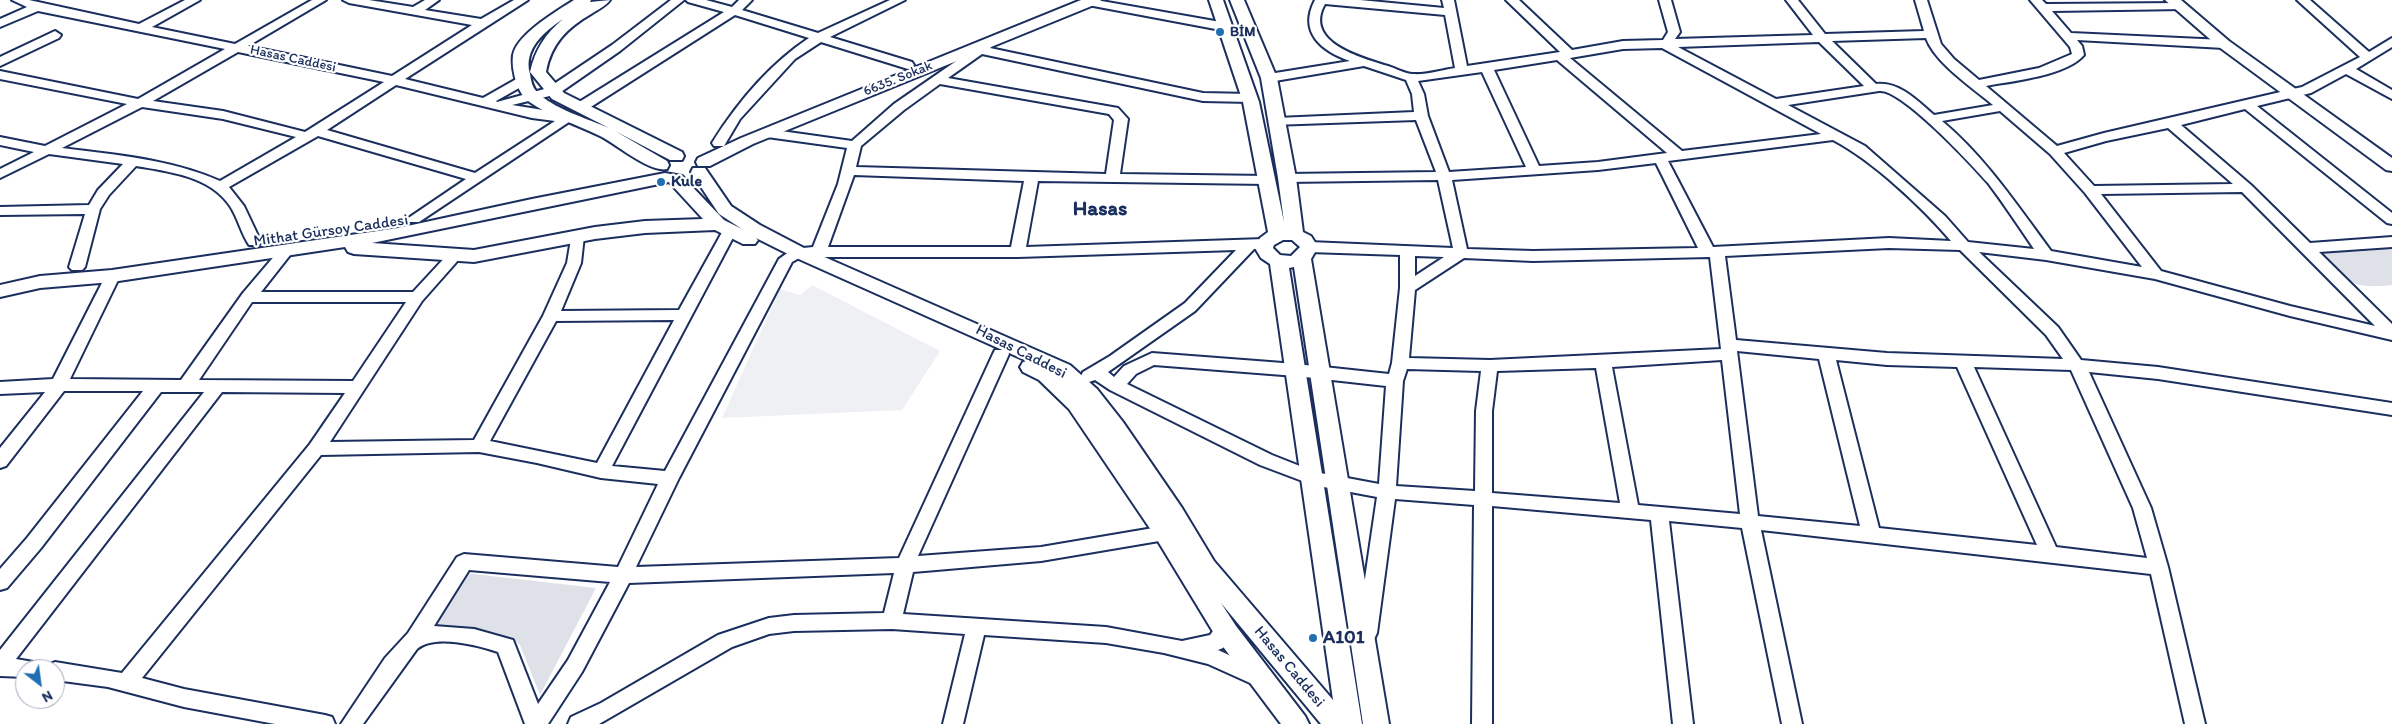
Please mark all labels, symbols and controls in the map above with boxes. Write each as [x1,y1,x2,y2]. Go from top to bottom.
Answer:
place label: BİM [1230,24,1256,40]
marker: BİM [1214,26,1226,38]
street label: Hasas Caddesi [248,42,338,76]
street label: 6635. Sokak [861,58,935,100]
place label: Kule [671,172,702,192]
marker: Kule [655,176,667,188]
district label: Hasas [1073,197,1127,223]
street label: Mithat Gürsoy Caddesi [252,211,410,251]
street label: Hasas Caddesi [972,321,1070,383]
street label: Hasas Caddesi [1250,623,1328,711]
place label: A101 [1323,627,1364,649]
marker: A101 [1307,632,1319,644]
north arrow [15,659,65,709]
text: N [39,687,56,706]

